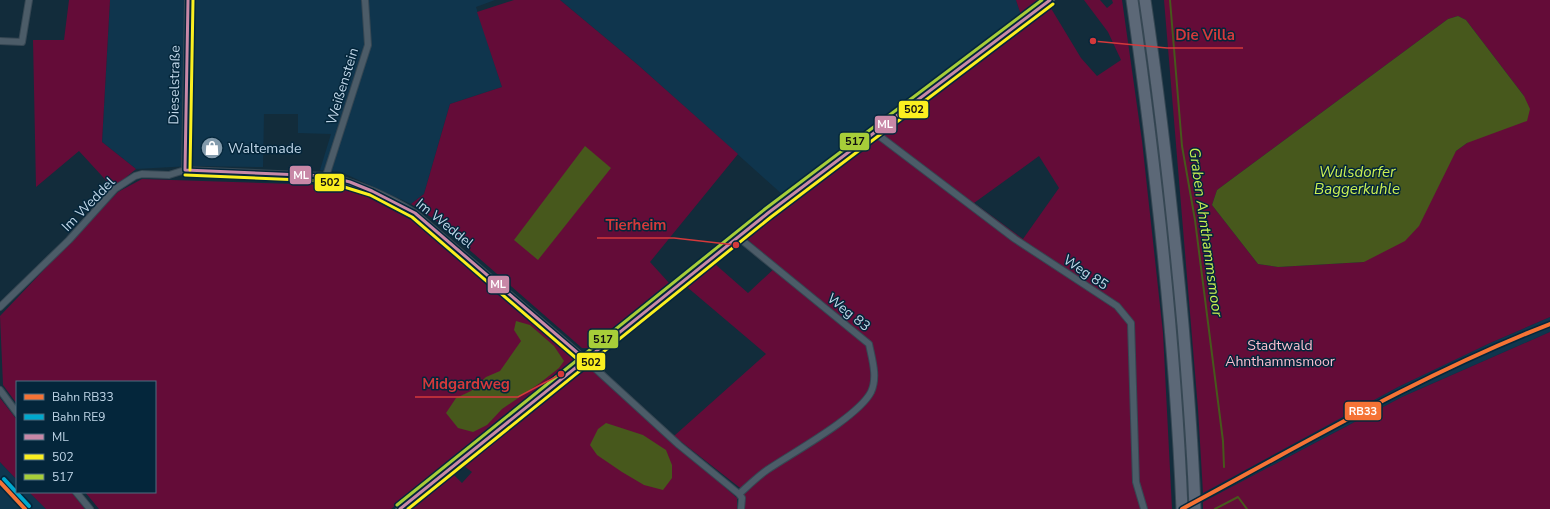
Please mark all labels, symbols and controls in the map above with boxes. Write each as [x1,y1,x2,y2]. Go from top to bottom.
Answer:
callout: Die Villa [1167,21,1243,48]
text: Die Villa [1175,25,1235,45]
street label: Dieselstraße [164,45,185,125]
street label: Weißenstein [322,45,363,127]
line badge: 502 [898,100,929,119]
text: 502 [904,102,924,117]
line badge: ML [874,115,897,134]
text: ML [877,117,893,132]
line badge: 517 [839,132,870,151]
text: 517 [845,134,865,149]
shop icon: Waltemade [199,135,225,161]
place label: Waltemade [228,139,301,158]
water label: Graben Ahnthammsmoor [1184,146,1228,319]
water label: Wulsdorfer Baggerkuhle [1314,162,1400,199]
line badge: ML [289,165,312,185]
text: ML [293,168,309,183]
street label: Im Weddel [58,172,120,236]
line badge: 502 [314,173,345,192]
text: 502 [320,175,340,190]
street label: Im Weddel [412,194,478,253]
callout: Tierheim [597,211,674,238]
text: Tierheim [605,215,667,235]
street label: Weg 85 [1059,250,1112,294]
line badge: ML [487,275,510,294]
text: ML [490,277,506,292]
street label: Weg 83 [823,289,874,336]
line badge: 517 [588,329,619,349]
text: 517 [593,332,613,347]
park label: Stadtwald Ahnthammsmoor [1225,336,1335,371]
line badge: 502 [576,352,606,371]
text: 502 [581,355,601,370]
callout: Midgardweg [415,370,518,397]
text: Midgardweg [422,374,510,394]
legend [16,381,156,493]
text: Bahn RB33 [52,389,114,405]
line badge: RB33 [1344,401,1382,421]
text: RB33 [1349,404,1377,419]
text: Bahn RE9 [52,409,105,425]
text: ML [52,429,69,445]
text: 502 [52,449,74,465]
text: 517 [52,469,74,485]

